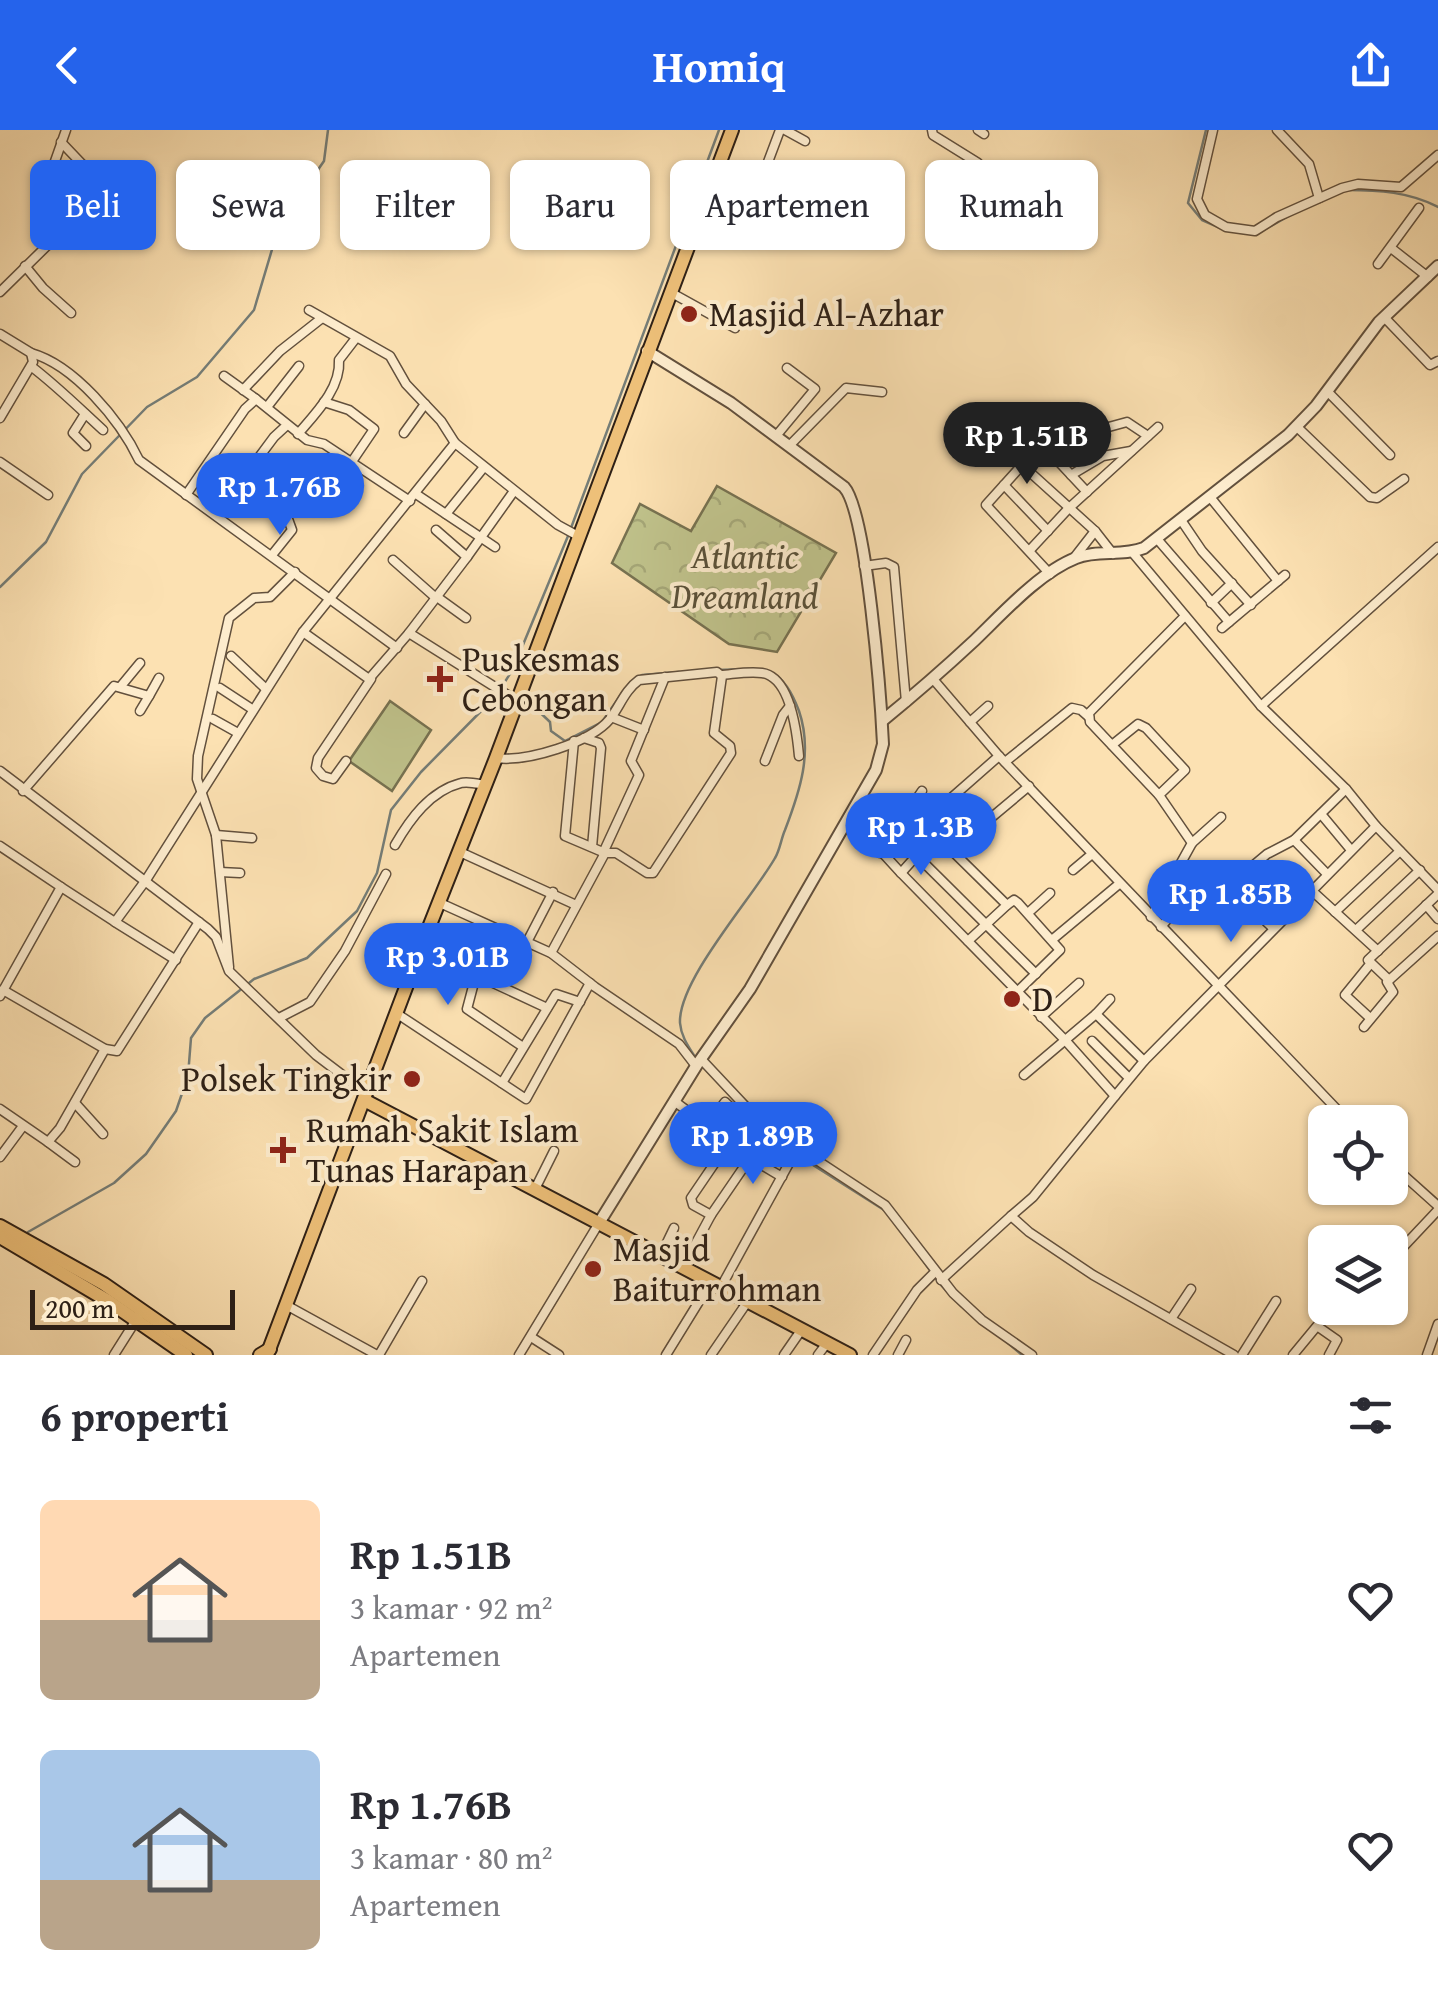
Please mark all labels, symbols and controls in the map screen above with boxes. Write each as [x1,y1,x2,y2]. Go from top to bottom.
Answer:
text: Homiq [653,33,785,98]
icon: back [40,38,95,93]
icon: share [1343,38,1398,93]
chip: Beli [30,160,156,250]
chip: Sewa [176,160,320,250]
chip: Filter [340,160,490,250]
chip: Baru [510,160,650,250]
chip: Apartemen [670,160,905,250]
chip: Rumah [925,160,1098,250]
place label: Masjid Al-Azhar [709,288,944,339]
marker: Masjid Al-Azhar [678,303,700,325]
pin: Rp 1.51B [924,402,1130,487]
text: Rp 1.51B [965,411,1089,458]
pin: Rp 1.76B [177,453,383,538]
text: Rp 1.76B [218,462,342,509]
park label: Atlantic Dreamland [670,530,819,621]
place label: Puskesmas Cebongan [462,633,620,724]
marker: Puskesmas Cebongan [427,666,453,692]
pin: Rp 1.3B [829,793,1013,878]
text: Rp 1.3B [867,802,975,849]
pin: Rp 1.85B [1128,860,1334,945]
text: Rp 1.85B [1169,869,1293,916]
pin: Rp 3.01B [345,923,551,1008]
text: Rp 3.01B [386,932,510,979]
place label: D [1032,973,1053,1024]
marker: D [1001,988,1023,1010]
place label: Polsek Tingkir [181,1053,392,1104]
marker: Polsek Tingkir [401,1068,423,1090]
pin: Rp 1.89B [650,1102,856,1187]
place label: Rumah Sakit Islam Tunas Harapan [306,1104,579,1195]
map controls [1308,1105,1408,1325]
button: locate [1308,1105,1408,1205]
text: Rp 1.89B [691,1111,815,1158]
marker: Rumah Sakit Islam Tunas Harapan [270,1137,296,1163]
place label: Masjid Baiturrohman [613,1223,821,1314]
button: layers [1308,1225,1408,1325]
marker: Masjid Baiturrohman [582,1258,604,1280]
scale bar [30,1285,235,1330]
text: 200 m [45,1287,114,1328]
text: 6 properti [40,1385,229,1446]
icon: filters [1343,1388,1398,1443]
text: Rp 1.51B [350,1523,512,1584]
icon: home [120,1540,240,1660]
icon: heart [1343,1573,1398,1628]
text: 3 kamar · 92 m² [350,1584,552,1631]
text: Apartemen [350,1631,500,1678]
text: Rp 1.76B [350,1773,512,1834]
icon: home [120,1790,240,1910]
icon: heart [1343,1823,1398,1878]
text: 3 kamar · 80 m² [350,1834,552,1881]
text: Apartemen [350,1881,500,1928]

